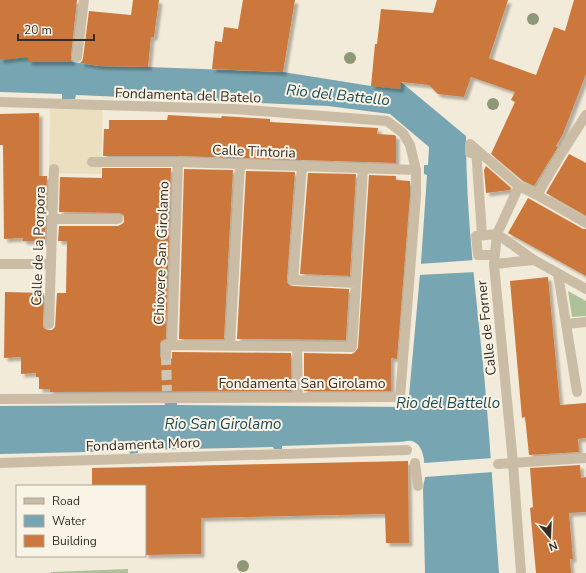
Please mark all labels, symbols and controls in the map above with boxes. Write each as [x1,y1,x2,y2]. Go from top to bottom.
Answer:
scale bar [18,16,94,42]
text: 20 m [24,22,52,38]
water label: Rio del Battello [285,80,391,110]
street label: Fondamenta del Batelo [114,83,262,108]
street label: Calle Tintoria [212,141,296,162]
street label: Chiovere San Girolamo [149,181,174,325]
street label: Calle de la Porpora [27,186,50,306]
street label: Calle de Forner [472,279,501,377]
street label: Fondamenta San Girolamo [218,374,386,393]
water label: Rio del Battello [396,393,500,413]
water label: Rio San Girolamo [165,414,281,434]
street label: Fondamenta Moro [85,433,201,456]
legend [16,485,146,557]
text: Road [52,493,80,509]
text: Water [52,513,86,529]
north arrow [530,517,570,557]
text: Building [52,533,97,549]
text: N [547,538,559,554]

